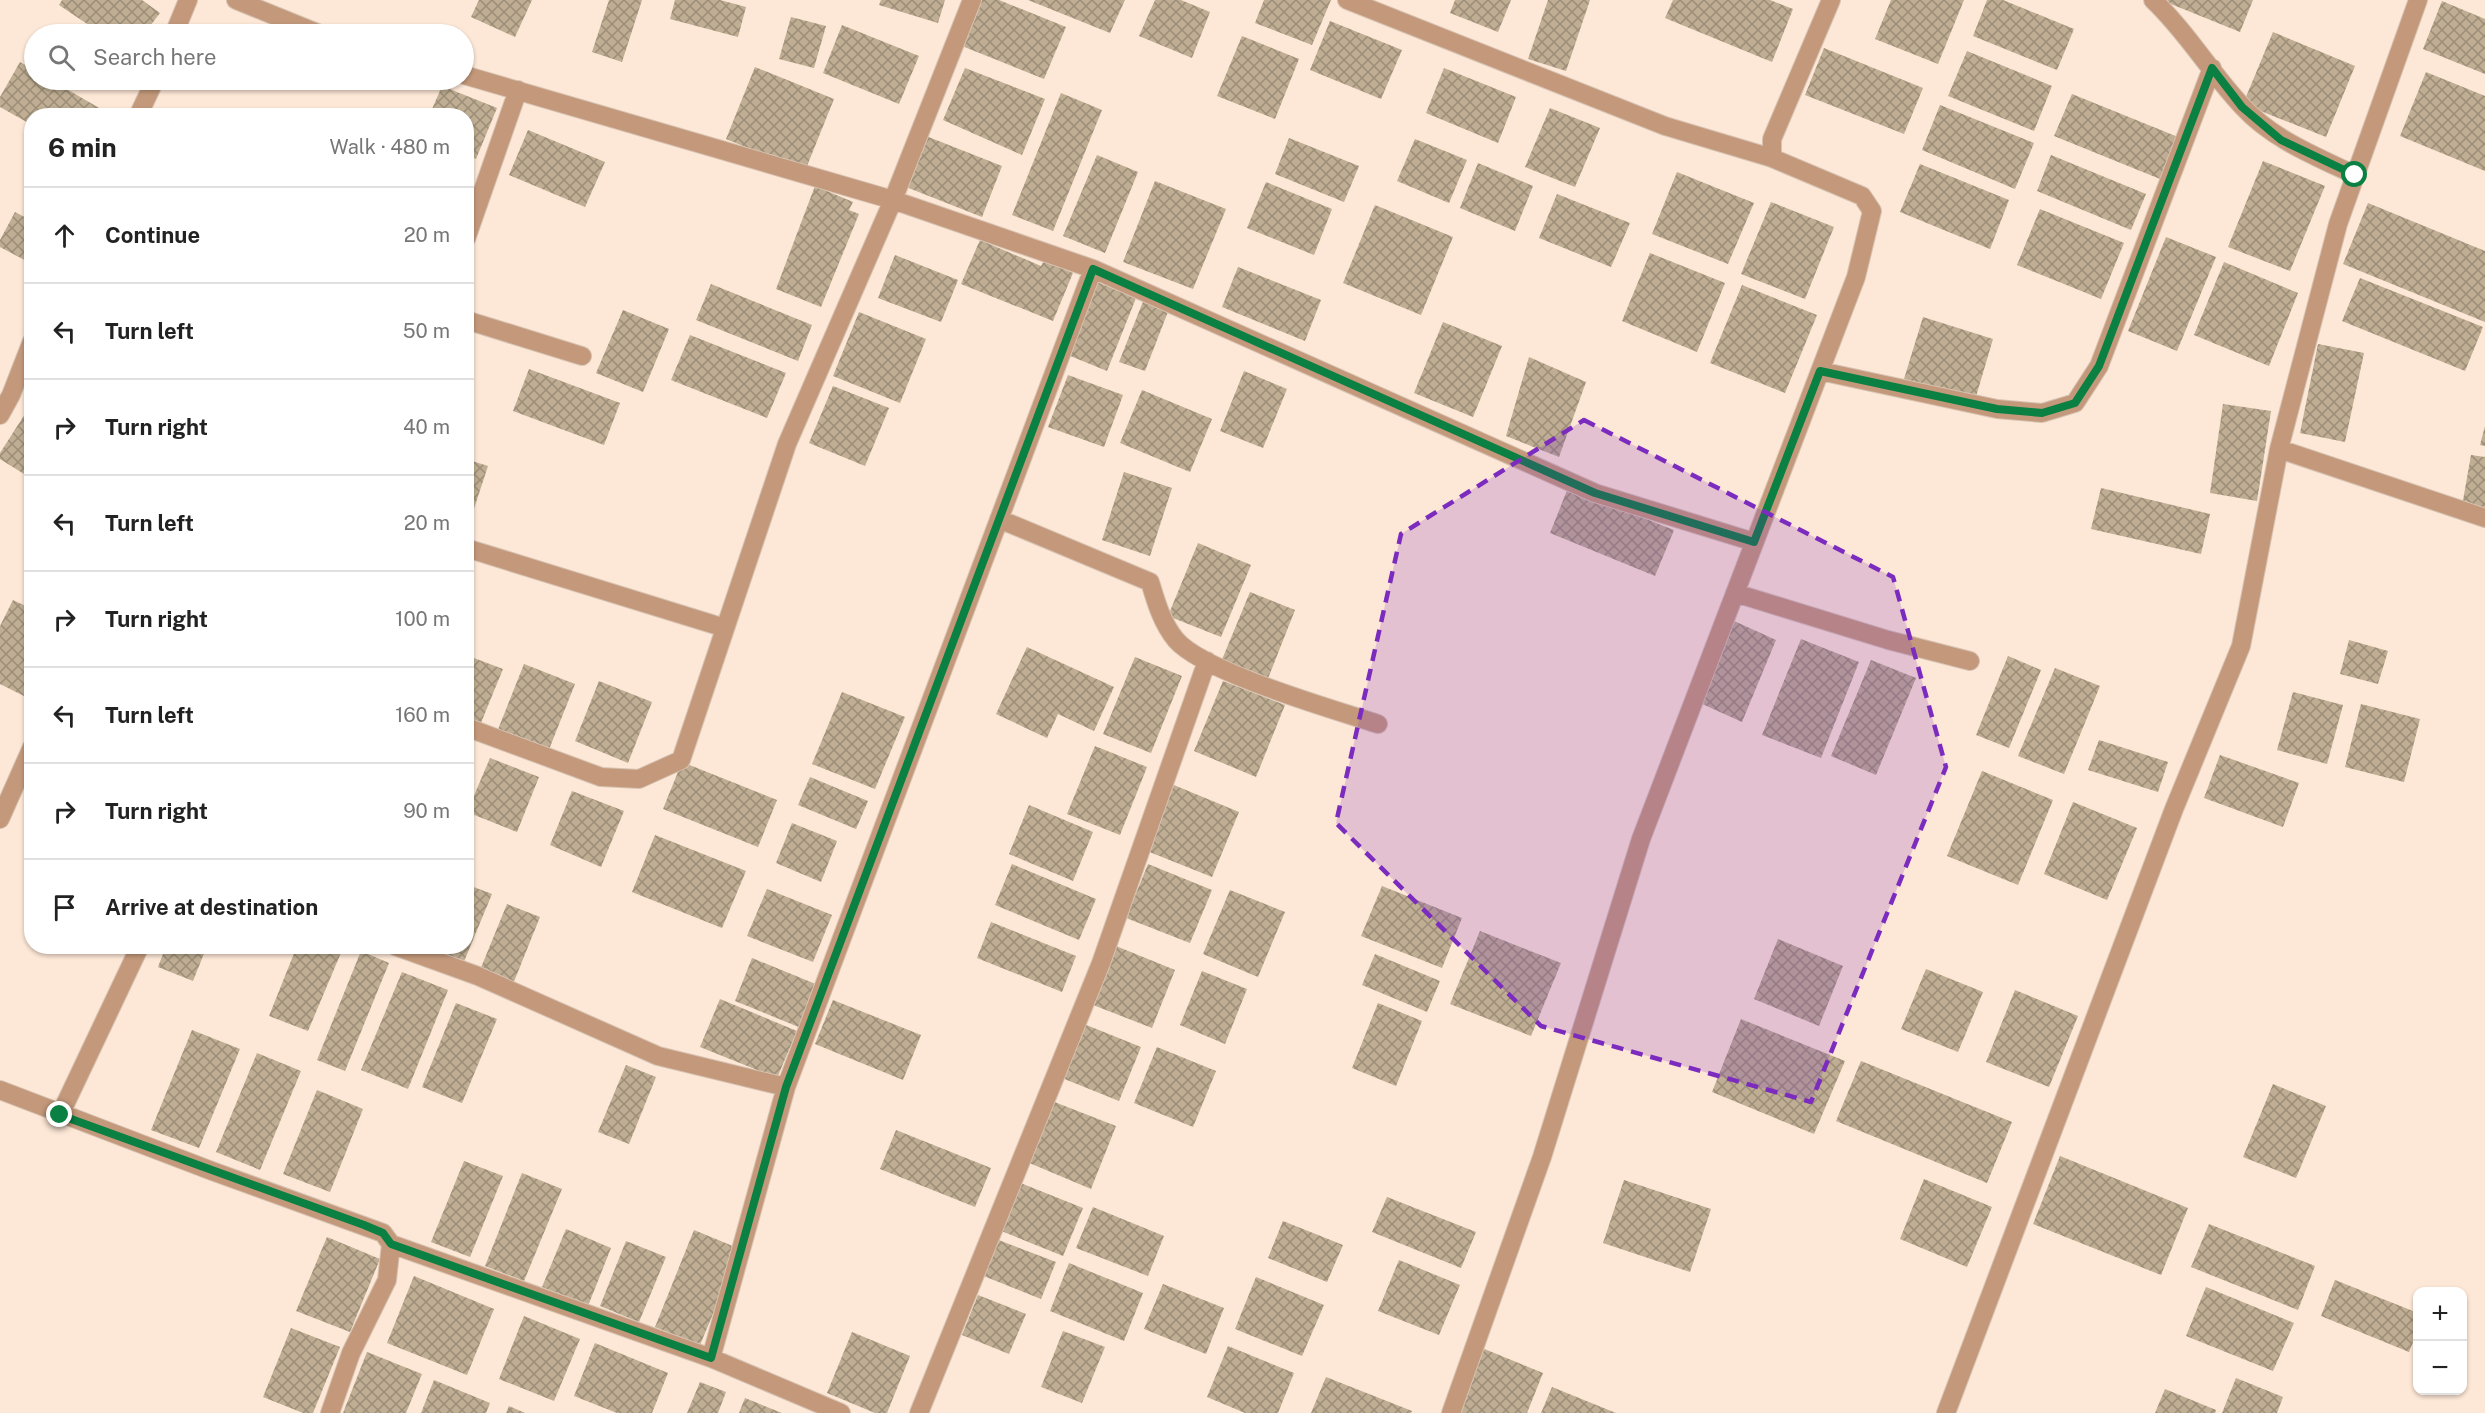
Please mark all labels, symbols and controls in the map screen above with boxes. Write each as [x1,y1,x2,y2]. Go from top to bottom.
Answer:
search box [24,24,474,90]
icon: search [45,41,78,74]
text: Search here [93,44,217,70]
text: 6 min [48,132,117,163]
text: Walk · 480 m [330,135,450,159]
route start [2341,161,2367,187]
icon: ahead [48,219,81,252]
text: Continue [105,222,200,248]
text: 20 m [404,223,450,247]
icon: left [48,315,81,348]
text: Turn left [105,318,194,344]
text: 50 m [403,319,450,343]
icon: right [48,411,81,444]
text: Turn right [105,414,208,440]
text: 40 m [403,415,450,439]
icon: left [48,507,81,540]
text: Turn left [105,510,194,536]
text: 20 m [404,511,450,535]
icon: right [48,603,81,636]
text: Turn right [105,606,208,632]
text: 100 m [395,607,450,631]
icon: left [48,699,81,732]
text: Turn left [105,702,194,728]
text: 160 m [395,703,450,727]
icon: right [48,795,81,828]
text: Turn right [105,798,208,824]
text: 90 m [403,799,450,823]
icon: arrive [48,891,81,924]
text: Arrive at destination [105,894,318,920]
route end [46,1101,72,1127]
map controls [2413,1287,2467,1395]
button: + [2413,1287,2467,1341]
button: − [2413,1341,2467,1395]

